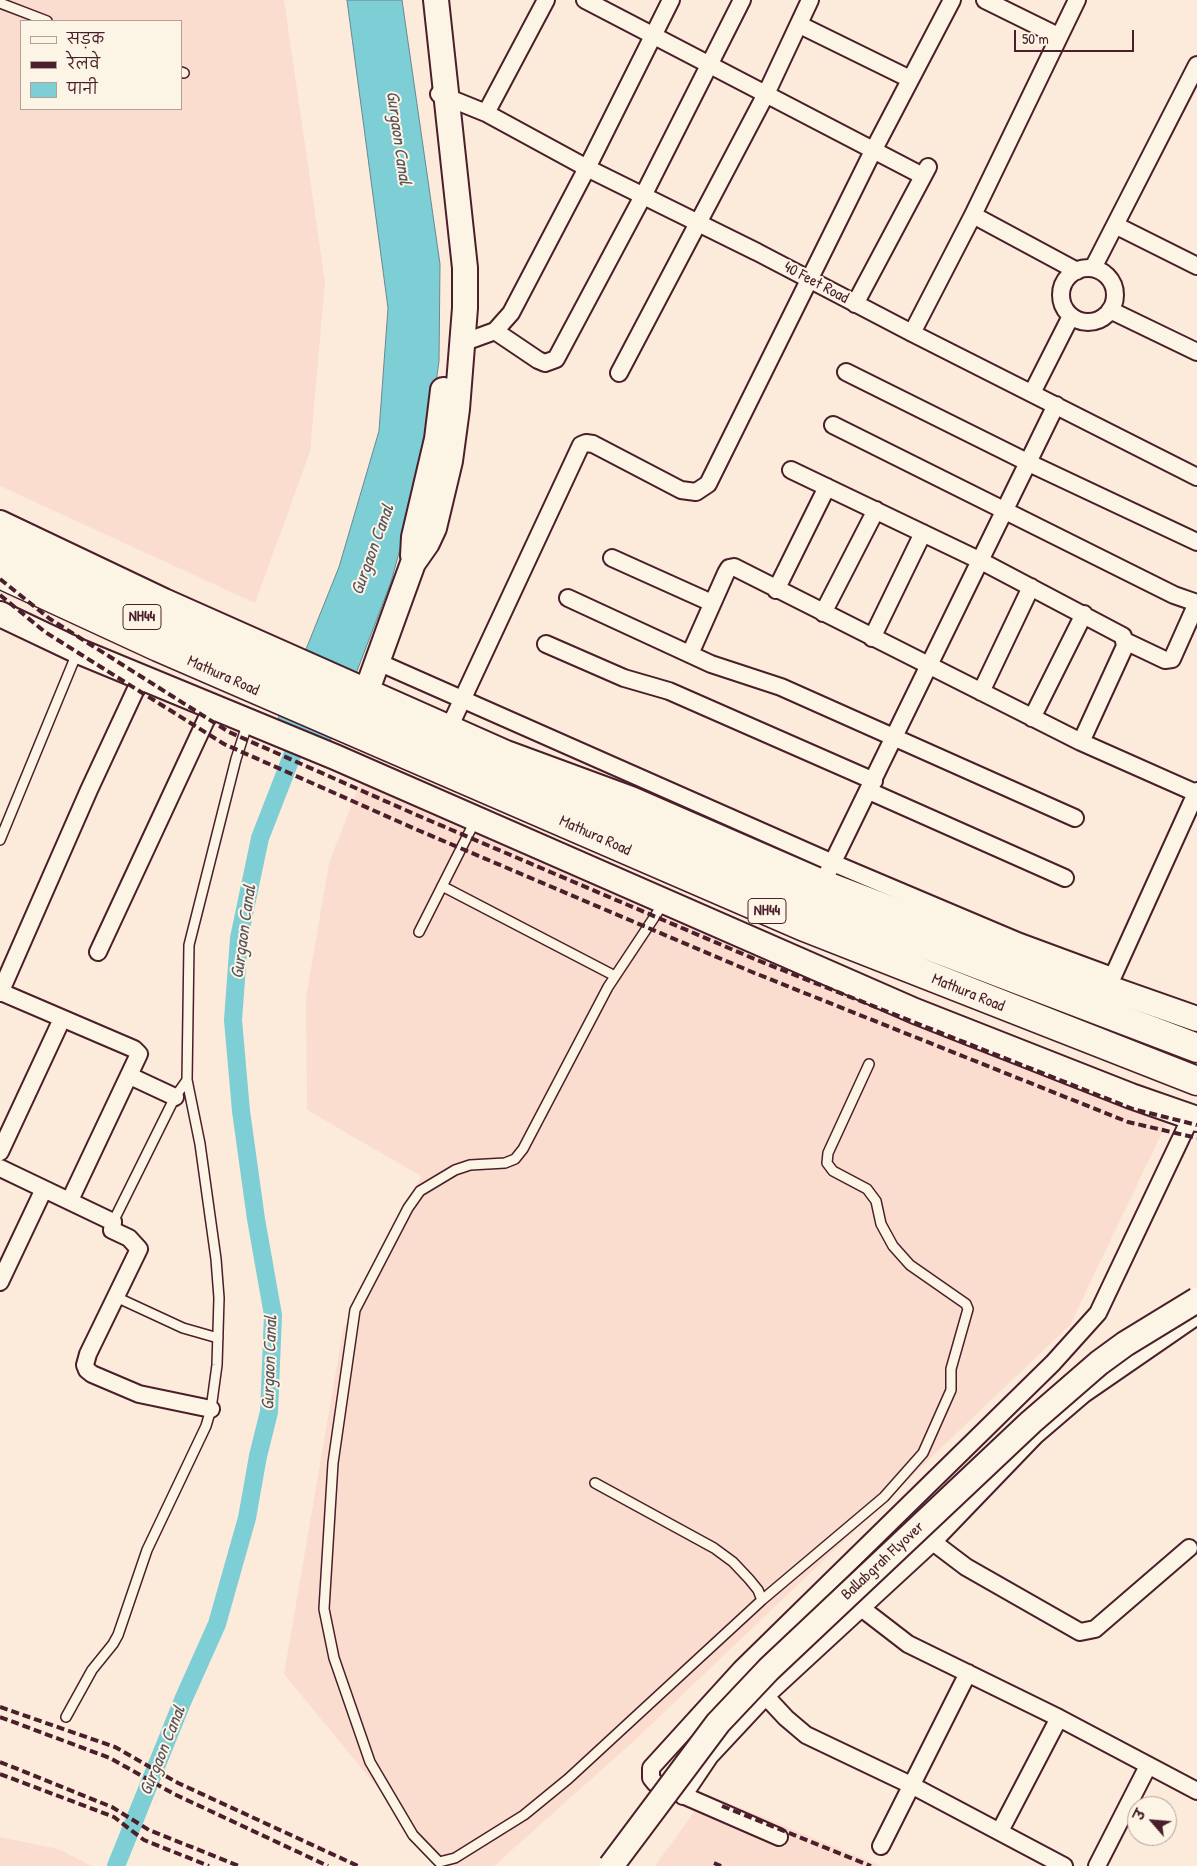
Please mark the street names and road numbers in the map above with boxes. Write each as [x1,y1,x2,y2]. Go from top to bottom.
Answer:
street label: 40 Feet Road [780,258,852,308]
road number: NH44 [123,604,161,630]
street label: Mathura Road [184,652,262,700]
street label: Mathura Road [556,812,634,860]
road number: NH44 [748,898,786,924]
street label: Mathura Road [929,970,1007,1016]
street label: Ballabgrah Flyover [838,1518,928,1604]

